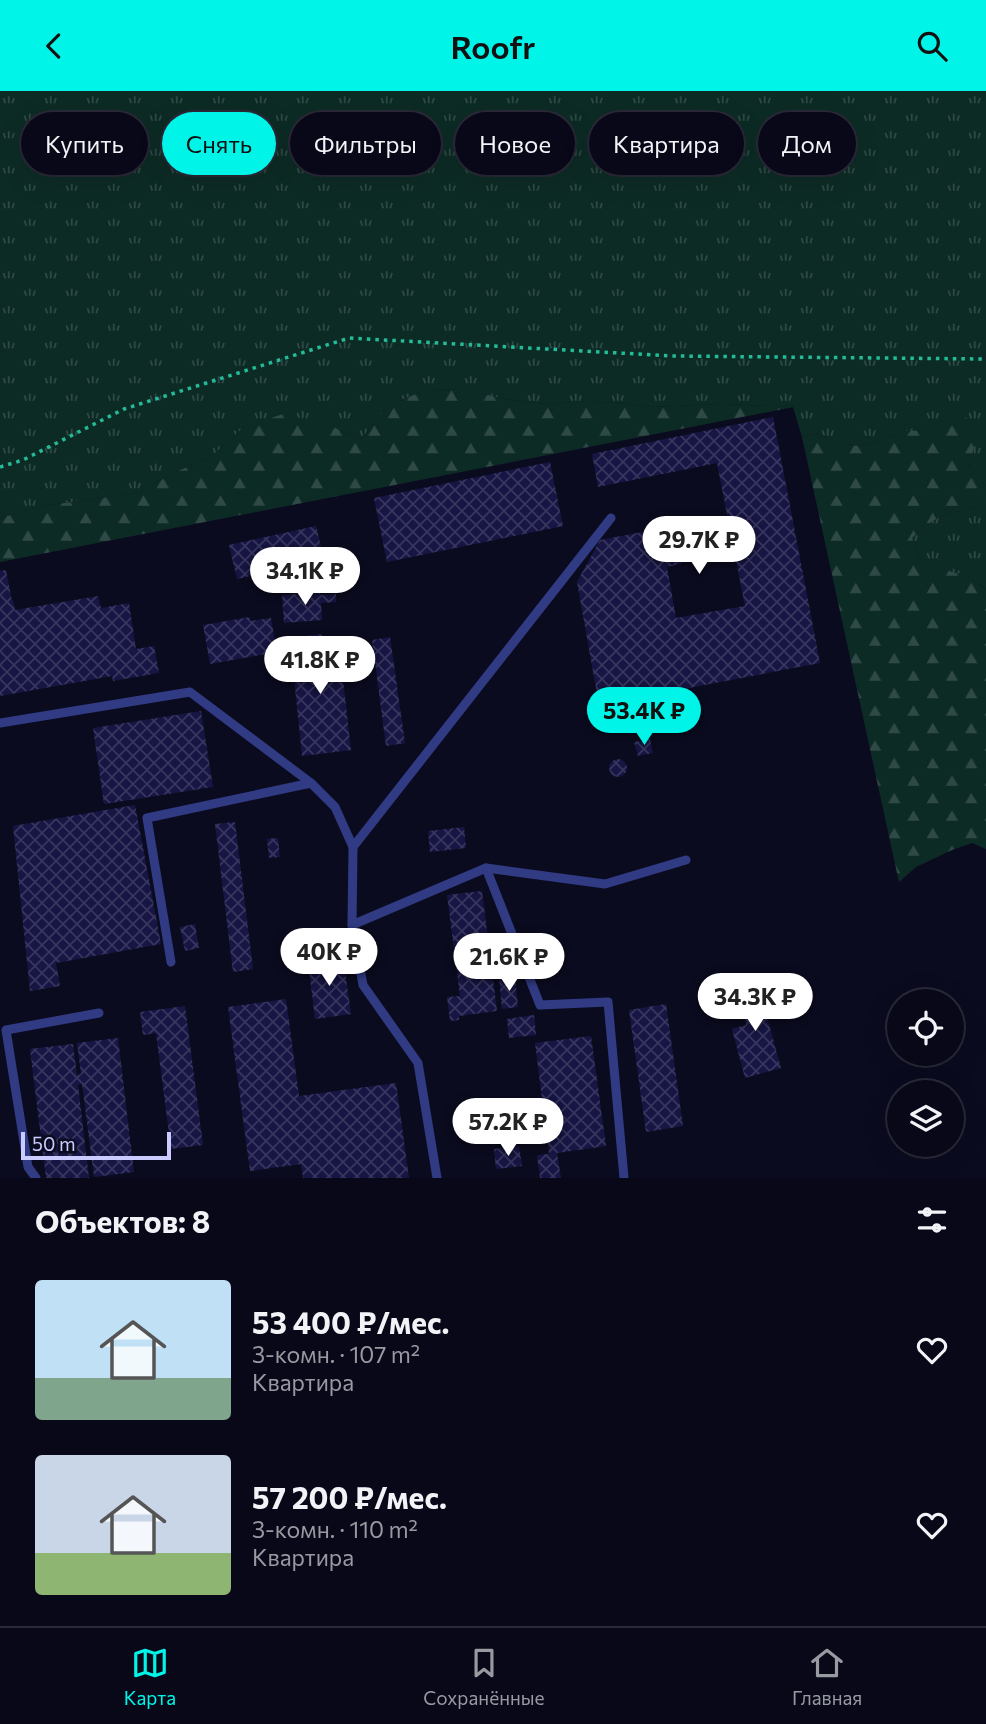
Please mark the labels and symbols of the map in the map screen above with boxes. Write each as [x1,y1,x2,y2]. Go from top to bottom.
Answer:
pin: 29.7K ₽ [634,517,764,576]
pin: 34.1K ₽ [240,547,370,607]
pin: 41.8K ₽ [255,637,385,696]
pin: 53.4K ₽ [579,687,709,747]
pin: 40K ₽ [280,929,378,988]
pin: 21.6K ₽ [444,933,574,993]
pin: 34.3K ₽ [690,974,820,1033]
pin: 57.2K ₽ [443,1098,573,1158]
scale bar [21,1129,172,1161]

